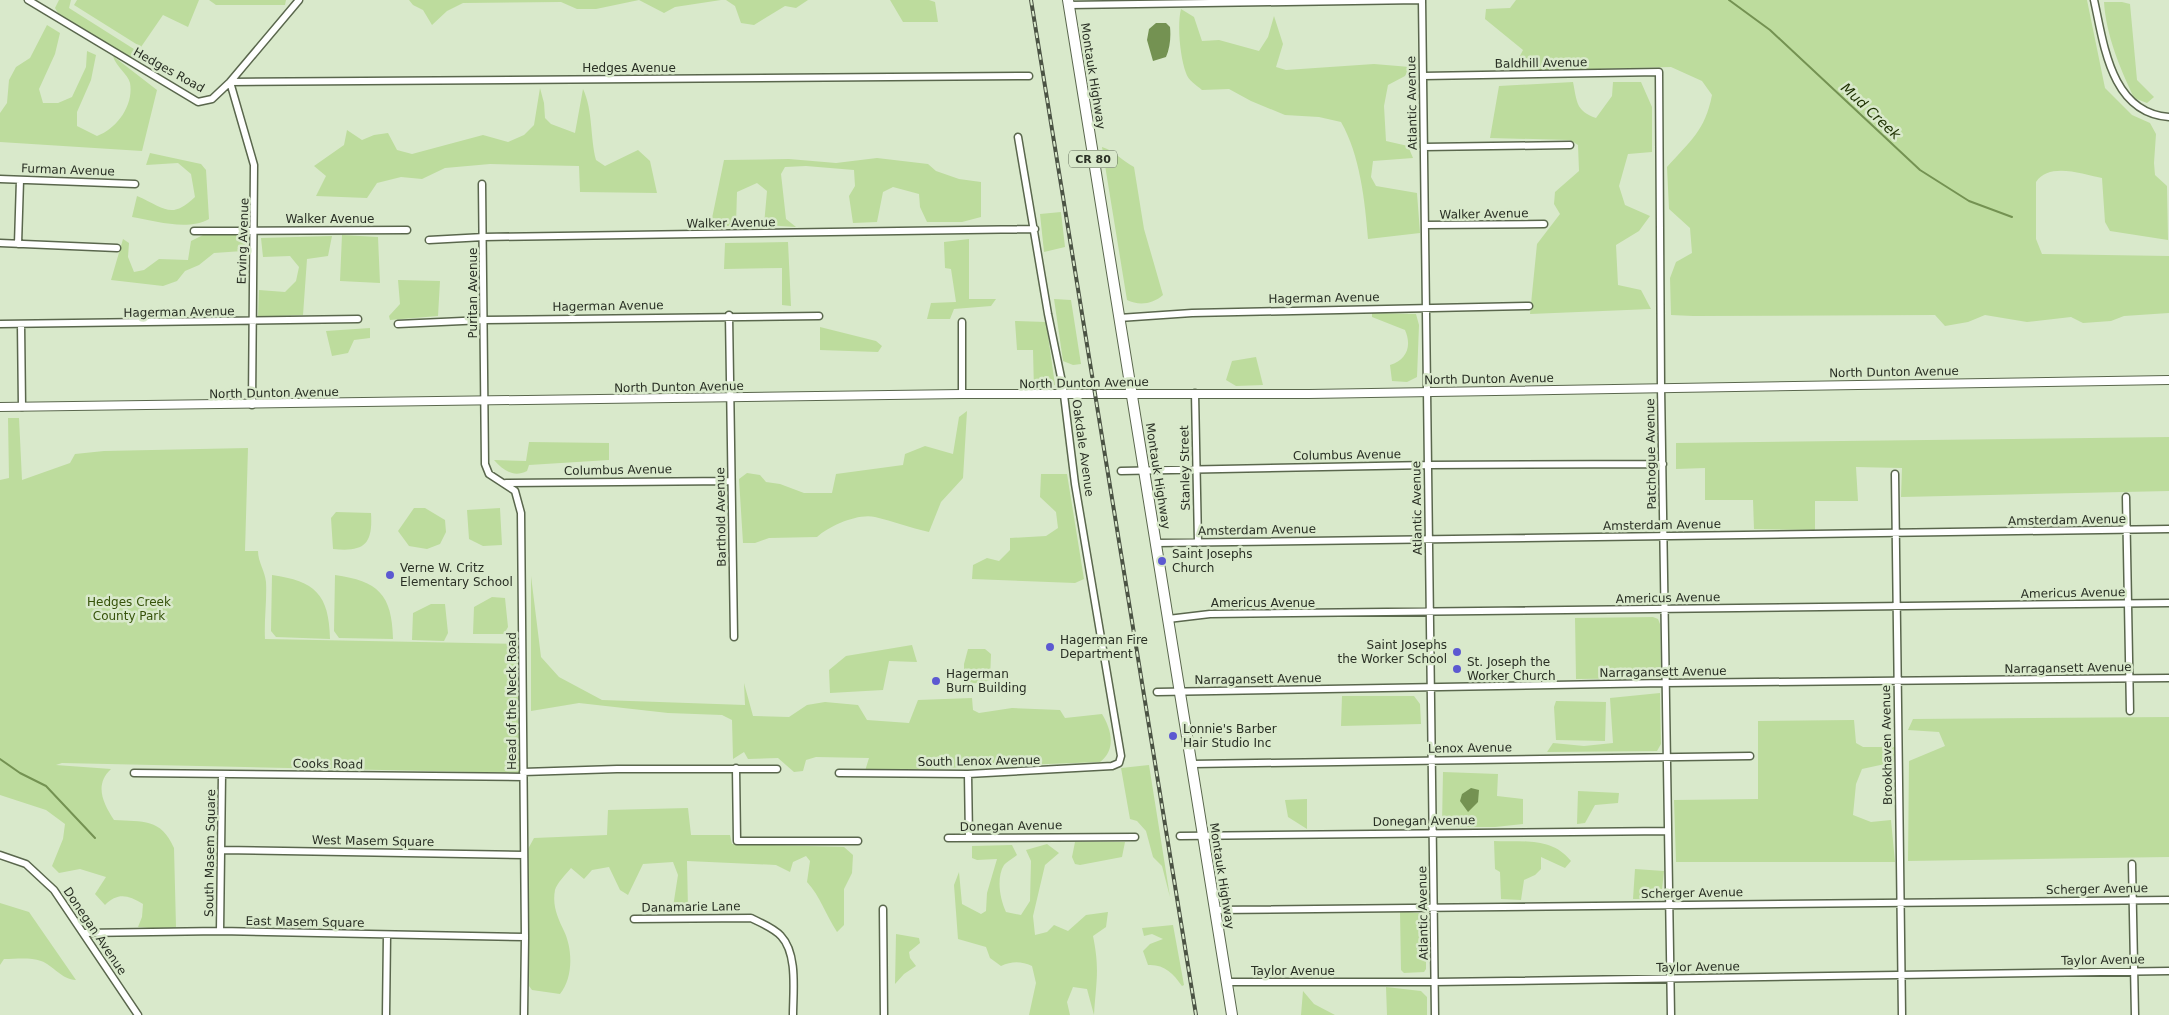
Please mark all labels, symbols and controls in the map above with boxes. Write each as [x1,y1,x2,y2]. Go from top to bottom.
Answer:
street label: Montauk Highway [1078,22,1108,130]
street label: Hedges Road [131,45,207,95]
street label: Baldhill Avenue [1495,55,1587,71]
street label: Atlantic Avenue [1404,56,1420,150]
street label: Hedges Avenue [582,61,676,75]
water label: Mud Creek [1838,80,1905,143]
road number: CR 80 [1069,150,1117,168]
street label: Furman Avenue [21,161,115,179]
street label: Erving Avenue [234,197,252,285]
street label: Walker Avenue [1439,206,1529,222]
street label: Walker Avenue [285,212,375,226]
street label: Walker Avenue [686,215,776,231]
street label: Puritan Avenue [466,248,480,338]
street label: Hagerman Avenue [1268,290,1380,306]
street label: Hagerman Avenue [552,298,664,314]
street label: Hagerman Avenue [123,304,235,320]
street label: North Dunton Avenue [1829,364,1959,380]
street label: North Dunton Avenue [1424,371,1554,387]
street label: North Dunton Avenue [1019,375,1149,391]
street label: North Dunton Avenue [614,379,744,395]
street label: North Dunton Avenue [209,385,339,401]
street label: Patchogue Avenue [1643,398,1659,510]
street label: Oakdale Avenue [1069,399,1097,497]
street label: Montauk Highway [1143,422,1173,530]
street label: Stanley Street [1177,425,1193,511]
street label: Columbus Avenue [1293,447,1401,463]
street label: Atlantic Avenue [1409,461,1425,555]
street label: Columbus Avenue [564,462,672,478]
street label: Barthold Avenue [713,467,729,567]
street label: Amsterdam Avenue [2008,512,2126,528]
street label: Amsterdam Avenue [1603,517,1721,533]
street label: Amsterdam Avenue [1198,522,1316,538]
place label: Saint Josephs Church [1172,547,1252,575]
marker: Saint Josephs Church [1156,555,1168,567]
place label: Verne W. Critz Elementary School [400,561,513,589]
marker: Verne W. Critz Elementary School [384,569,396,581]
street label: Americus Avenue [2021,585,2125,601]
street label: Americus Avenue [1616,590,1720,606]
park label: Hedges Creek County Park [87,595,171,623]
street label: Americus Avenue [1211,596,1315,610]
street label: Head of the Neck Road [505,632,519,770]
place label: Hagerman Fire Department [1060,633,1148,661]
place label: Saint Josephs the Worker School [1338,638,1447,666]
marker: Hagerman Fire Department [1044,641,1056,653]
marker: Saint Josephs the Worker School [1451,646,1463,658]
place label: St. Joseph the Worker Church [1467,655,1556,683]
street label: Narragansett Avenue [2004,660,2132,676]
marker: St. Joseph the Worker Church [1451,663,1463,675]
street label: Narragansett Avenue [1599,664,1727,680]
place label: Hagerman Burn Building [946,667,1027,695]
street label: Narragansett Avenue [1194,671,1322,687]
marker: Hagerman Burn Building [930,675,942,687]
street label: Brookhaven Avenue [1879,685,1895,805]
place label: Lonnie's Barber Hair Studio Inc [1183,722,1277,750]
marker: Lonnie's Barber Hair Studio Inc [1167,730,1179,742]
street label: Lenox Avenue [1428,740,1512,756]
street label: South Lenox Avenue [918,753,1040,769]
street label: Cooks Road [293,756,363,772]
street label: South Masem Square [202,789,218,917]
street label: Donegan Avenue [1373,813,1475,829]
street label: Donegan Avenue [960,818,1062,834]
street label: Montauk Highway [1207,822,1237,930]
street label: West Masem Square [312,833,434,849]
street label: Atlantic Avenue [1415,866,1431,960]
street label: Scherger Avenue [2046,881,2148,897]
street label: Donegan Avenue [61,885,129,977]
street label: Scherger Avenue [1641,885,1743,901]
street label: Danamarie Lane [641,899,741,915]
street label: East Masem Square [245,914,365,930]
street label: Taylor Avenue [2060,952,2145,968]
street label: Taylor Avenue [1655,959,1740,975]
street label: Taylor Avenue [1250,964,1335,978]

